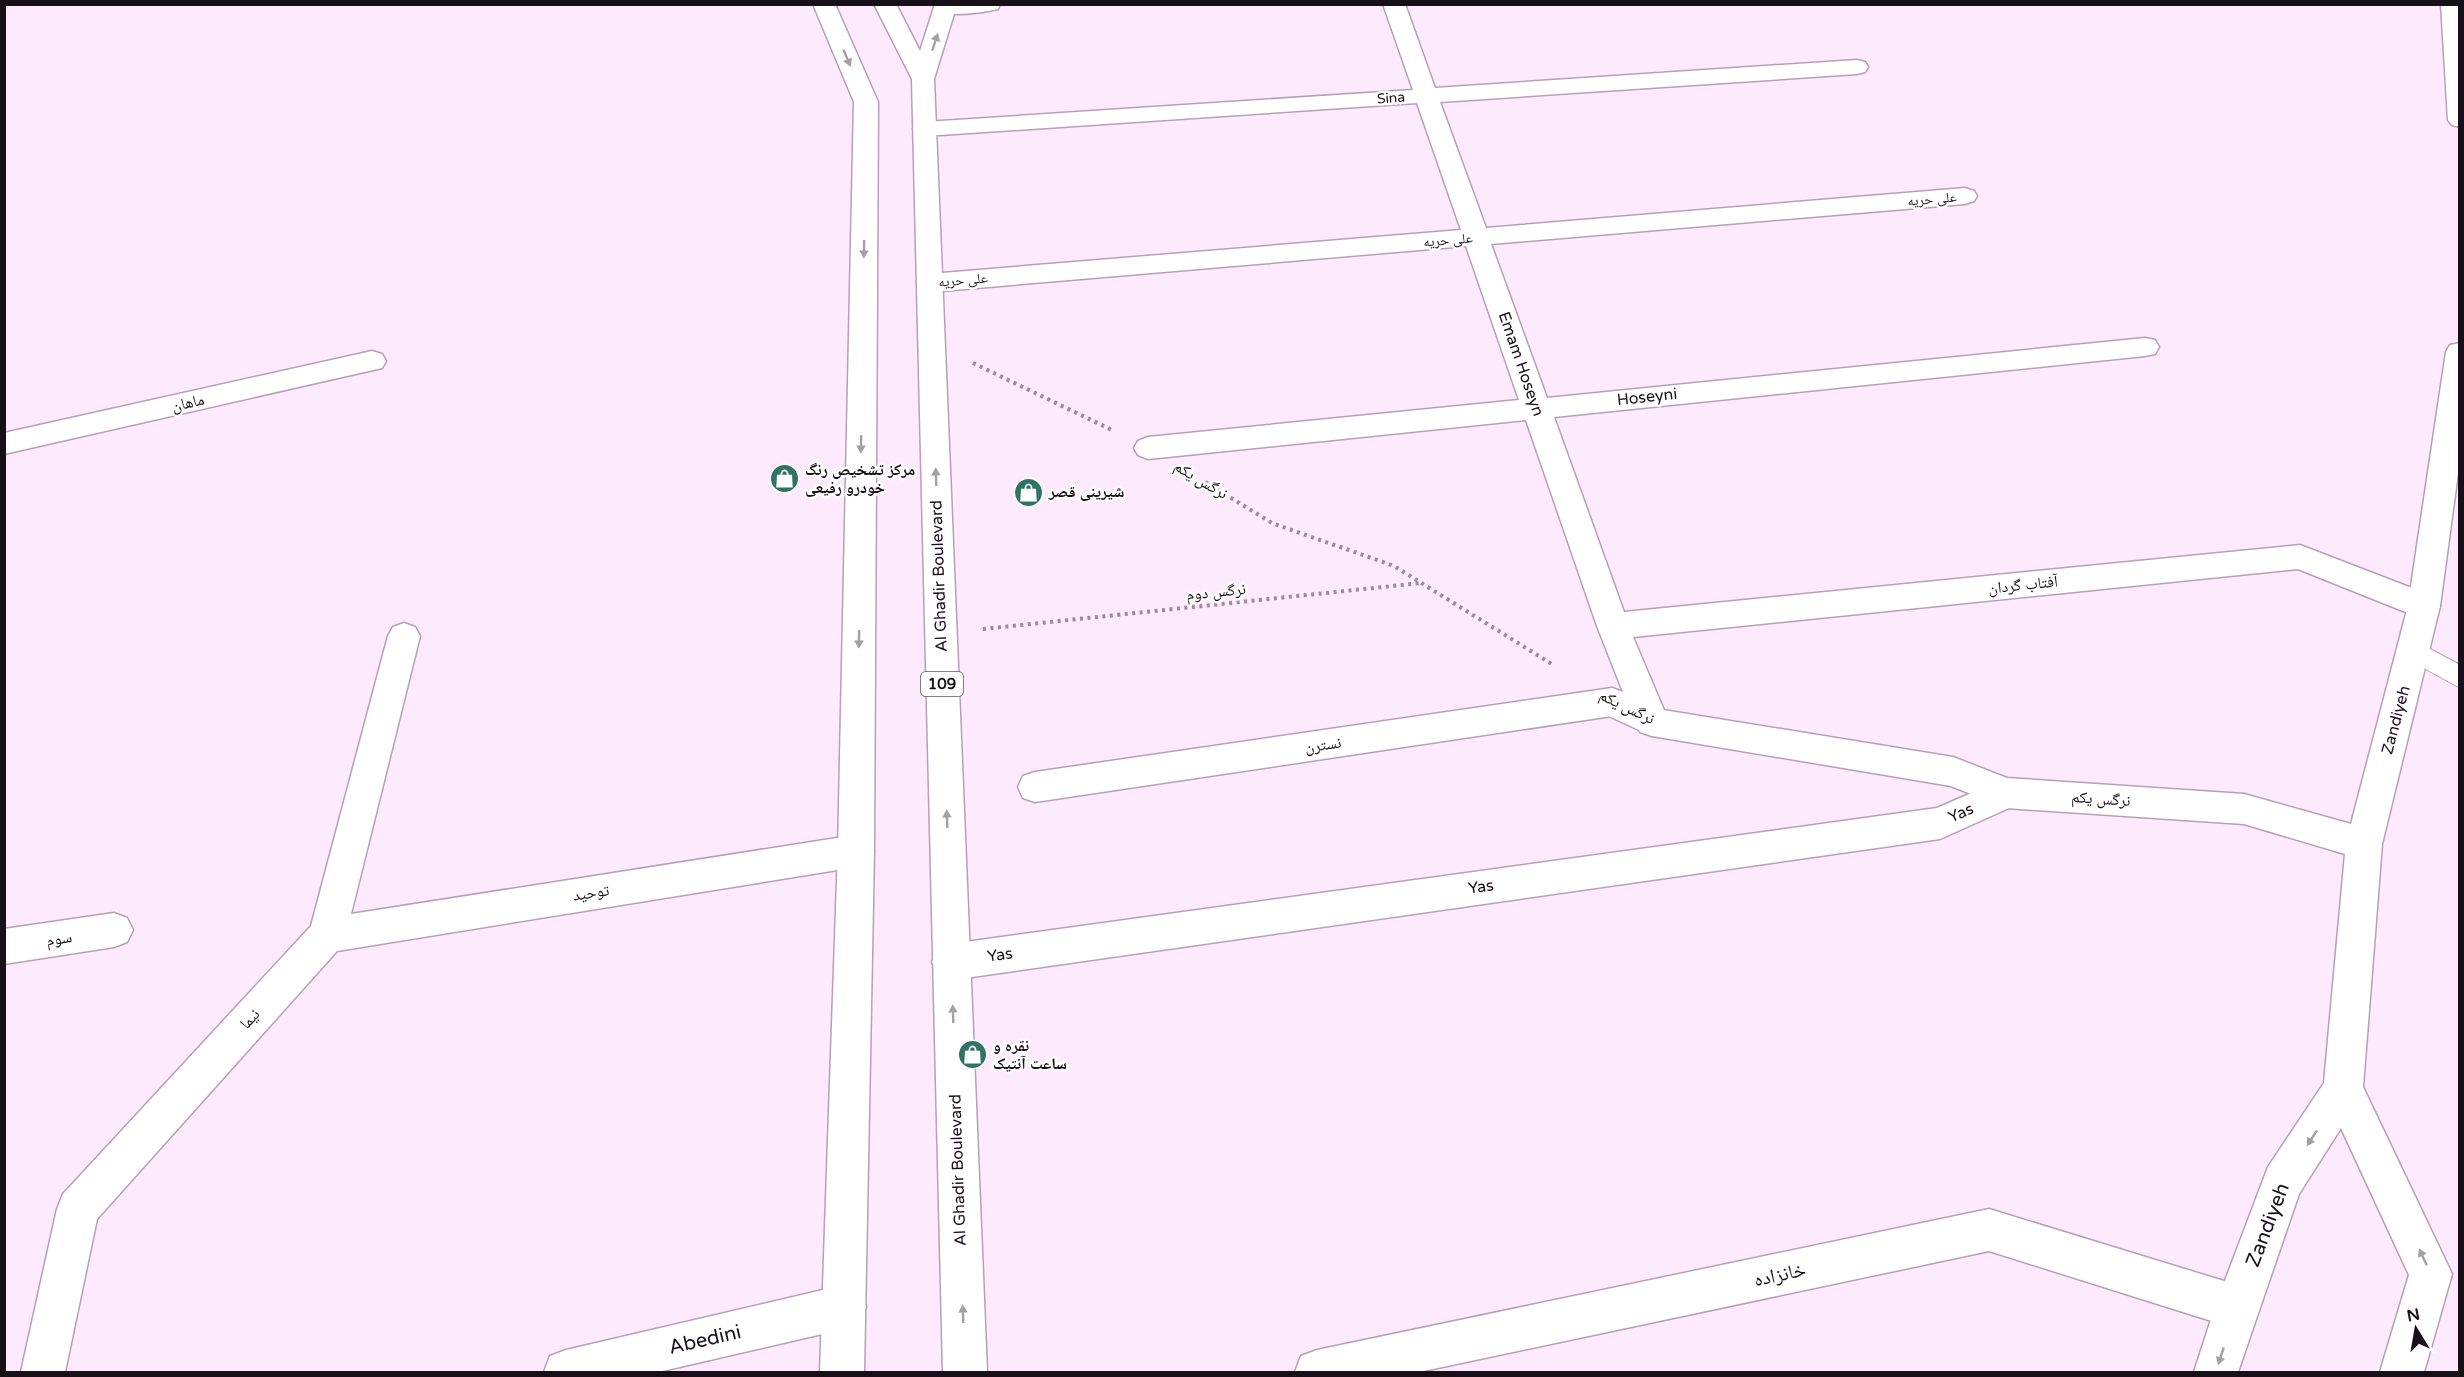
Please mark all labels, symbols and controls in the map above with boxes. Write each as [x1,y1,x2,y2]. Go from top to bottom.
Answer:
one-way arrow [931,33,940,51]
one-way arrow [842,50,852,68]
street label: Sina [1376,89,1406,107]
street label: علی حریه [1907,188,1957,210]
street label: علی حریه [1423,229,1473,251]
one-way arrow [859,240,869,259]
street label: علی حریه [938,269,988,291]
street label: Emam Hoseyn [1494,309,1548,419]
street label: Hoseyni [1616,384,1678,410]
street label: ماهان [170,390,206,416]
one-way arrow [857,435,866,454]
street label: نرگس یکم [1170,456,1232,504]
place label: مرکز تشخیص رنگ خودرو رفیعی [805,460,915,498]
shop icon: مرکز تشخیص رنگ خودرو رفیعی [768,463,800,495]
one-way arrow [931,468,941,487]
shop icon: شیرینی قصر [1012,476,1044,508]
place label: شیرینی قصر [1048,482,1124,502]
street label: Al Ghadir Boulevard [926,500,952,652]
street label: آفتاب گردان [1987,571,2060,599]
street label: نرگس دوم [1185,579,1247,605]
one-way arrow [854,630,864,649]
road number: 109 [921,672,963,696]
street label: Zandiyeh [2377,683,2415,757]
street label: نرگس یکم [1596,685,1658,729]
street label: نسترن [1303,733,1343,757]
street label: نرگس یکم [2071,787,2131,811]
street label: Yas [1945,799,1977,827]
one-way arrow [942,810,952,829]
street label: Yas [1467,875,1495,899]
street label: توحید [571,880,611,906]
street label: سوم [45,927,73,951]
street label: Yas [986,943,1014,967]
street label: نیما [236,1005,264,1033]
one-way arrow [948,1005,957,1024]
place label: نقره و ساعت آنتیک [993,1036,1067,1074]
shop icon: نقره و ساعت آنتیک [956,1039,988,1071]
street label: Al Ghadir Boulevard [945,1094,971,1246]
one-way arrow [2306,1130,2317,1146]
street label: Zandiyeh [2241,1180,2295,1270]
one-way arrow [2418,1248,2427,1265]
street label: خانزاده [1752,1258,1808,1292]
north arrow [2386,1299,2446,1359]
text: N [2405,1304,2422,1326]
one-way arrow [958,1305,967,1324]
street label: Abedini [666,1320,744,1360]
one-way arrow [2216,1347,2225,1365]

